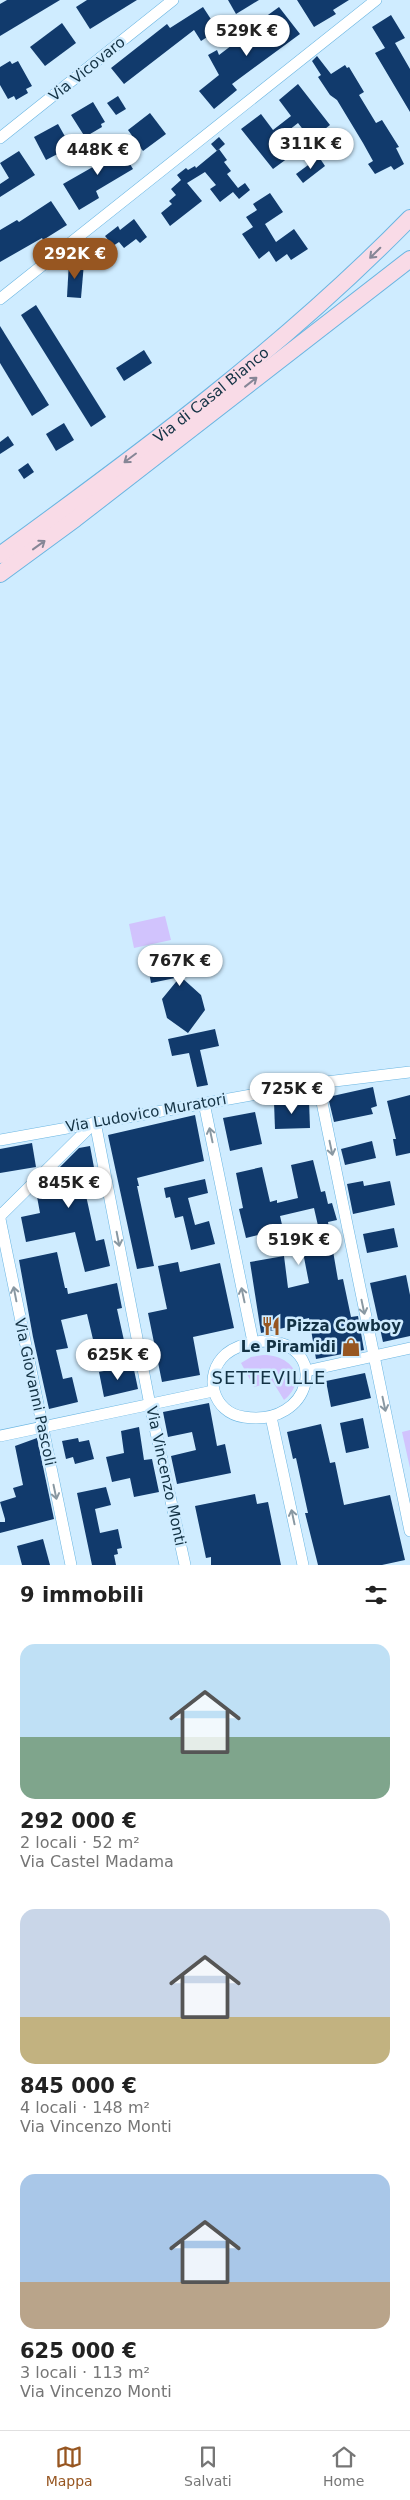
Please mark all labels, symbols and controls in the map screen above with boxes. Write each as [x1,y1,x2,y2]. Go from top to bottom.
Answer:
pin: 529K € [206,15,288,57]
text: 529K € [216,21,278,40]
street label: Via Vicovaro [45,33,129,105]
pin: 311K € [270,128,352,170]
pin: 448K € [57,134,139,176]
text: 311K € [280,134,342,153]
text: 448K € [67,140,129,159]
pin: 292K € [34,238,116,280]
text: 292K € [44,244,106,263]
one-way arrow [369,247,382,259]
street label: Via di Casal Bianco [150,343,273,447]
one-way arrow [244,376,257,387]
one-way arrow [123,453,137,463]
one-way arrow [32,540,46,550]
pin: 767K € [139,944,221,987]
text: 767K € [149,951,211,970]
pin: 725K € [251,1072,333,1115]
text: 725K € [261,1079,323,1098]
street label: Via Ludovico Muratori [64,1090,228,1136]
one-way arrow [205,1128,215,1144]
one-way arrow [327,1139,336,1155]
pin: 845K € [28,1166,110,1209]
text: 845K € [38,1173,100,1192]
pin: 519K € [258,1224,340,1266]
one-way arrow [114,1230,123,1246]
text: 519K € [268,1230,330,1249]
one-way arrow [10,1286,19,1302]
one-way arrow [238,1287,247,1303]
one-way arrow [359,1298,369,1314]
restaurant icon: Pizza Cowboy [260,1315,282,1337]
street label: Via Giovanni Pascoli [11,1317,59,1467]
place label: Pizza Cowboy [286,1317,401,1335]
shop icon: Le Piramidi [340,1336,362,1358]
pin: 625K € [77,1338,159,1381]
place label: Le Piramidi [241,1338,336,1356]
text: 625K € [87,1345,149,1364]
district label: SETTEVILLE [212,1367,326,1388]
one-way arrow [379,1396,389,1412]
street label: Via Vincenzo Monti [142,1405,190,1547]
one-way arrow [51,1484,61,1500]
one-way arrow [287,1510,297,1526]
icon: filters [362,1581,390,1609]
text: 9 immobili [20,1583,144,1607]
icon: home [160,1677,250,1767]
text: 292 000 € [20,1809,137,1833]
text: 2 locali · 52 m² [20,1833,140,1852]
text: Via Castel Madama [20,1852,174,1871]
icon: home [160,1942,250,2032]
text: 845 000 € [20,2074,137,2098]
text: 4 locali · 148 m² [20,2098,150,2117]
text: Via Vincenzo Monti [20,2117,172,2136]
icon: home [160,2207,250,2297]
text: 625 000 € [20,2339,137,2363]
text: 3 locali · 113 m² [20,2363,150,2382]
text: Via Vincenzo Monti [20,2382,172,2401]
tab: Mappa [46,2443,93,2489]
tab: Salvati [184,2443,232,2489]
tab: Home [323,2443,364,2489]

